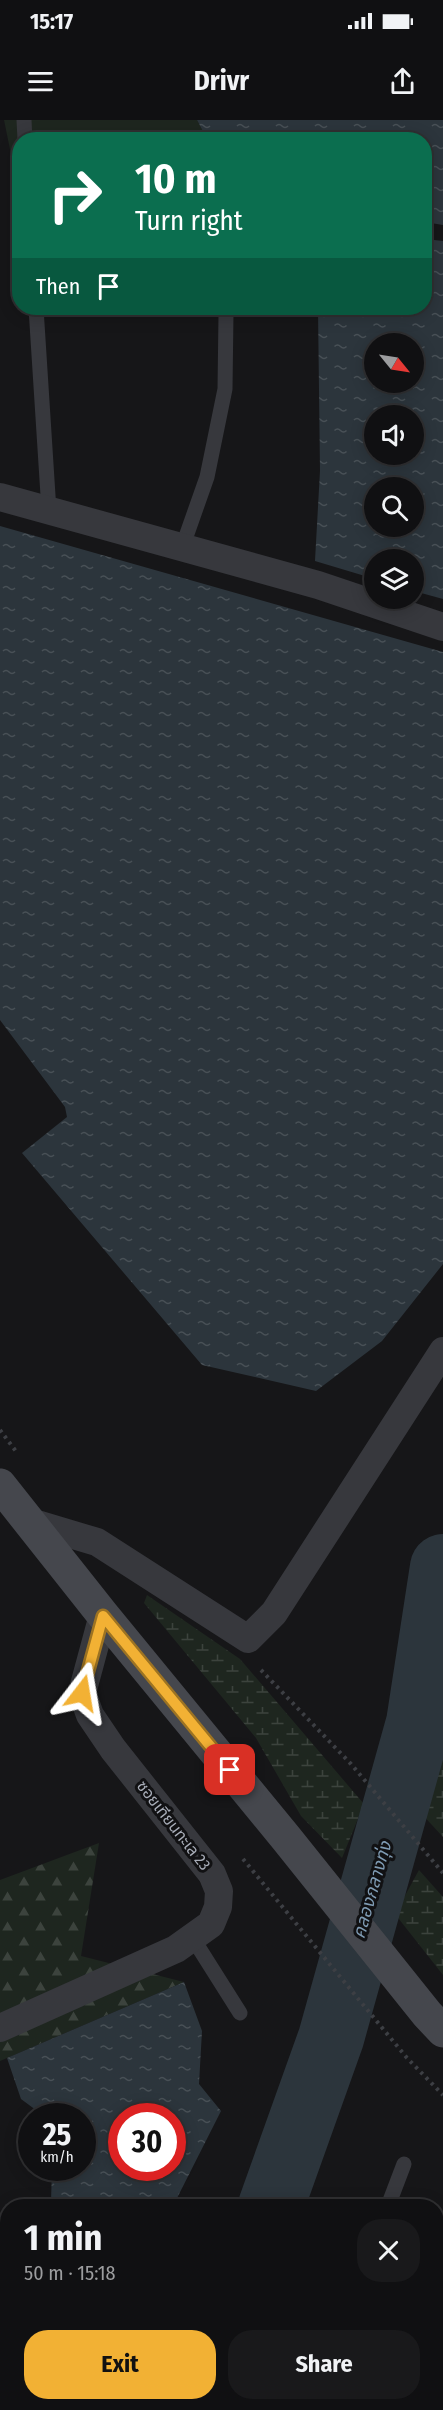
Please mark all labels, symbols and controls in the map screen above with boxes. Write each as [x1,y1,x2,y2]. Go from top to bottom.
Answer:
text: 15:17 [30,8,73,35]
icon: menu [24,65,57,98]
text: Drivr [194,65,249,97]
icon: share [386,65,419,98]
text: 10 m [135,154,216,204]
icon: right [36,156,114,234]
text: Turn right [135,205,243,237]
icon: arrive [92,270,125,303]
text: Then [36,273,80,300]
north arrow [364,333,424,393]
map controls [364,333,424,609]
button: sound [364,405,424,465]
button: search [364,477,424,537]
button: layers [364,549,424,609]
position arrow [50,1661,114,1725]
pin [204,1744,255,1795]
icon: arrive [213,1753,246,1786]
street label: ซอยเทียนทะเล 23 [133,1777,214,1874]
water label: คลองกลางทุ่ง [348,1838,397,1941]
speed limit sign: 30 [108,2103,186,2181]
text: 25 [43,2117,71,2153]
text: km/h [40,2148,74,2166]
text: 1 min [24,2216,102,2260]
button: close [357,2219,420,2282]
text: 50 m · 15:18 [24,2261,116,2285]
button: Exit [24,2330,216,2399]
button: Share [228,2330,420,2399]

